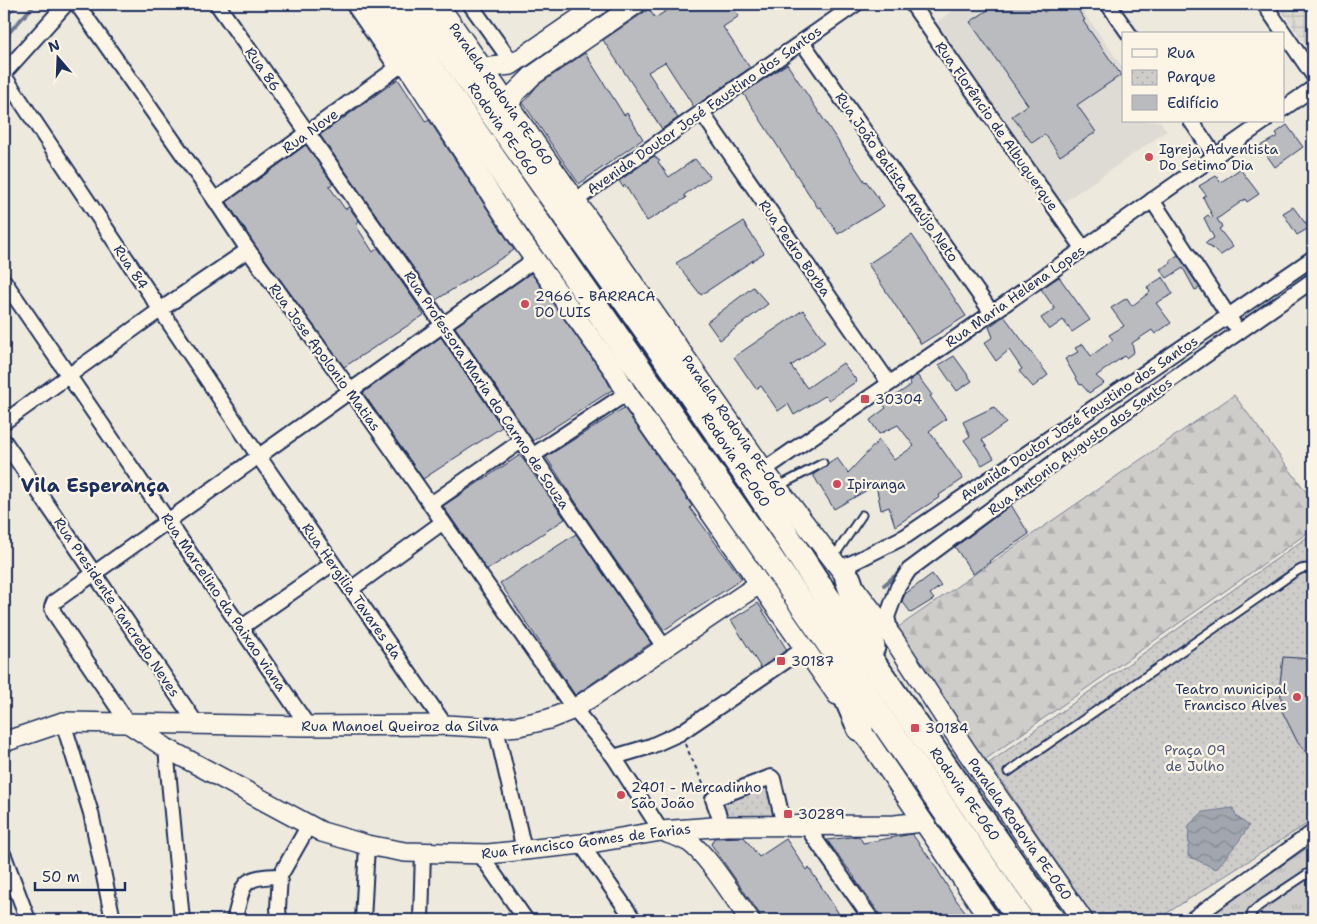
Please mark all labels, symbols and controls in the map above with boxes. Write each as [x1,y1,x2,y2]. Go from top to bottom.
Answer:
street label: Paralela Rodovia PE-060 [445,20,557,168]
street label: Avenida Doutor José Faustino dos Santos [583,22,825,198]
north arrow [32,32,82,82]
legend [1122,32,1284,122]
text: N [46,35,62,56]
street label: Rua Florêncio de Albuquerque [932,38,1062,214]
street label: Rua 86 [241,43,285,95]
text: Rua [1167,43,1196,63]
text: Parque [1167,67,1216,87]
street label: Rodovia PE-060 [465,79,541,179]
street label: Rua João Batista Araújo Neto [831,89,963,265]
text: Edifício [1167,93,1219,113]
street label: Rua Nove [278,105,342,157]
place label: Igreja Adventista Do Setimo Dia [1159,140,1279,174]
marker: Igreja Adventista Do Setimo Dia [1143,151,1155,163]
street label: Rua Pedro Borba [755,196,835,300]
street label: Rua 84 [110,241,152,293]
street label: Rua Maria Helena Lopes [942,241,1088,351]
street label: Rua Professora Maria do Carmo de Souza [400,267,574,513]
street label: Rua Jose Apolonio Matias [265,280,385,434]
place label: 2966 - BARRACA DO LUIS [535,287,655,321]
marker: 2966 - BARRACA DO LUIS [519,298,531,310]
street label: Avenida Doutor José Faustino dos Santos [957,332,1201,504]
street label: Paralela Rodovia PE-060 [678,352,790,500]
street label: Rua Antonio Augusto dos Santos [984,373,1176,519]
place label: 30304 [875,390,923,408]
marker: 30304 [859,393,871,405]
street label: Rodovia PE-060 [698,410,774,510]
district label: Vila Esperança [21,473,169,498]
place label: Ipiranga [847,475,906,493]
marker: Ipiranga [831,478,843,490]
street label: Rua Marcelino da Paixao viana [157,509,291,695]
street label: Rua Presidente Tancredo Neves [50,514,184,700]
street label: Rua Hergilia Tavares da [298,520,406,663]
place label: 30187 [791,652,834,670]
marker: 30187 [775,655,787,667]
place label: Teatro municipal Francisco Alves [1175,680,1288,714]
marker: Teatro municipal Francisco Alves [1291,691,1303,703]
street label: Rua Manoel Queiroz da Silva [301,717,499,735]
place label: 30184 [925,719,969,737]
marker: 30184 [909,722,921,734]
park label: Praça 09 de Julho [1164,741,1226,775]
street label: Rodovia PE-060 [926,744,1004,844]
street label: Paralela Rodovia PE-060 [964,754,1076,904]
place label: 2401 - Mercadinho São João [631,778,761,812]
marker: 2401 - Mercadinho São João [615,789,627,801]
place label: 30289 [798,805,845,823]
marker: 30289 [782,808,794,820]
street label: Rua Francisco Gomes de Farias [480,819,692,863]
scale bar [35,859,125,891]
text: 50 m [42,867,80,887]

